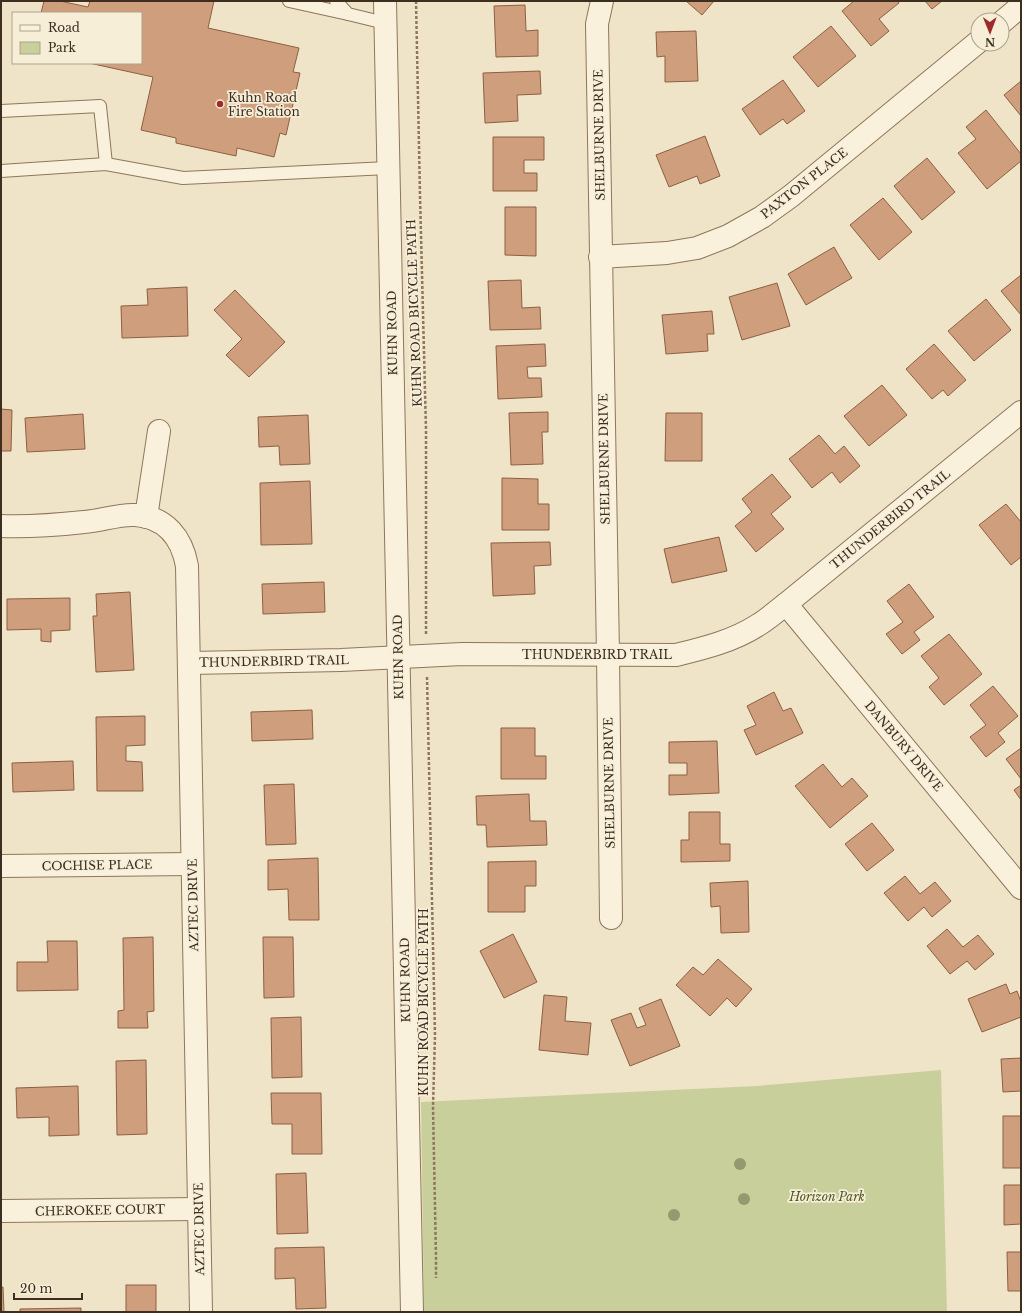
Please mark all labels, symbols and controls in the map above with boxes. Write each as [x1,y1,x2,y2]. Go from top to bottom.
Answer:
legend [12,12,142,64]
north arrow [970,12,1010,52]
text: Road [48,20,80,35]
text: N [984,35,995,49]
text: Park [48,40,76,55]
street label: SHELBURNE DRIVE [590,69,608,201]
place label: Kuhn Road Fire Station [228,90,300,119]
marker: Kuhn Road Fire Station [215,99,225,109]
street label: PAXTON PLACE [758,144,851,222]
street label: KUHN ROAD BICYCLE PATH [403,219,425,407]
street label: KUHN ROAD [384,290,400,376]
street label: SHELBURNE DRIVE [595,393,613,525]
street label: THUNDERBIRD TRAIL [827,466,953,572]
street label: KUHN ROAD [390,614,406,700]
street label: THUNDERBIRD TRAIL [522,647,672,662]
street label: THUNDERBIRD TRAIL [199,652,349,670]
street label: DANBURY DRIVE [862,698,946,795]
street label: SHELBURNE DRIVE [600,717,618,849]
street label: COCHISE PLACE [41,857,153,873]
street label: AZTEC DRIVE [185,858,201,953]
street label: KUHN ROAD BICYCLE PATH [416,908,431,1096]
street label: KUHN ROAD [397,937,413,1023]
street label: AZTEC DRIVE [191,1182,207,1277]
park label: Horizon Park [788,1189,865,1204]
street label: CHEROKEE COURT [35,1201,166,1219]
scale bar [14,1275,82,1301]
text: 20 m [20,1281,52,1296]

